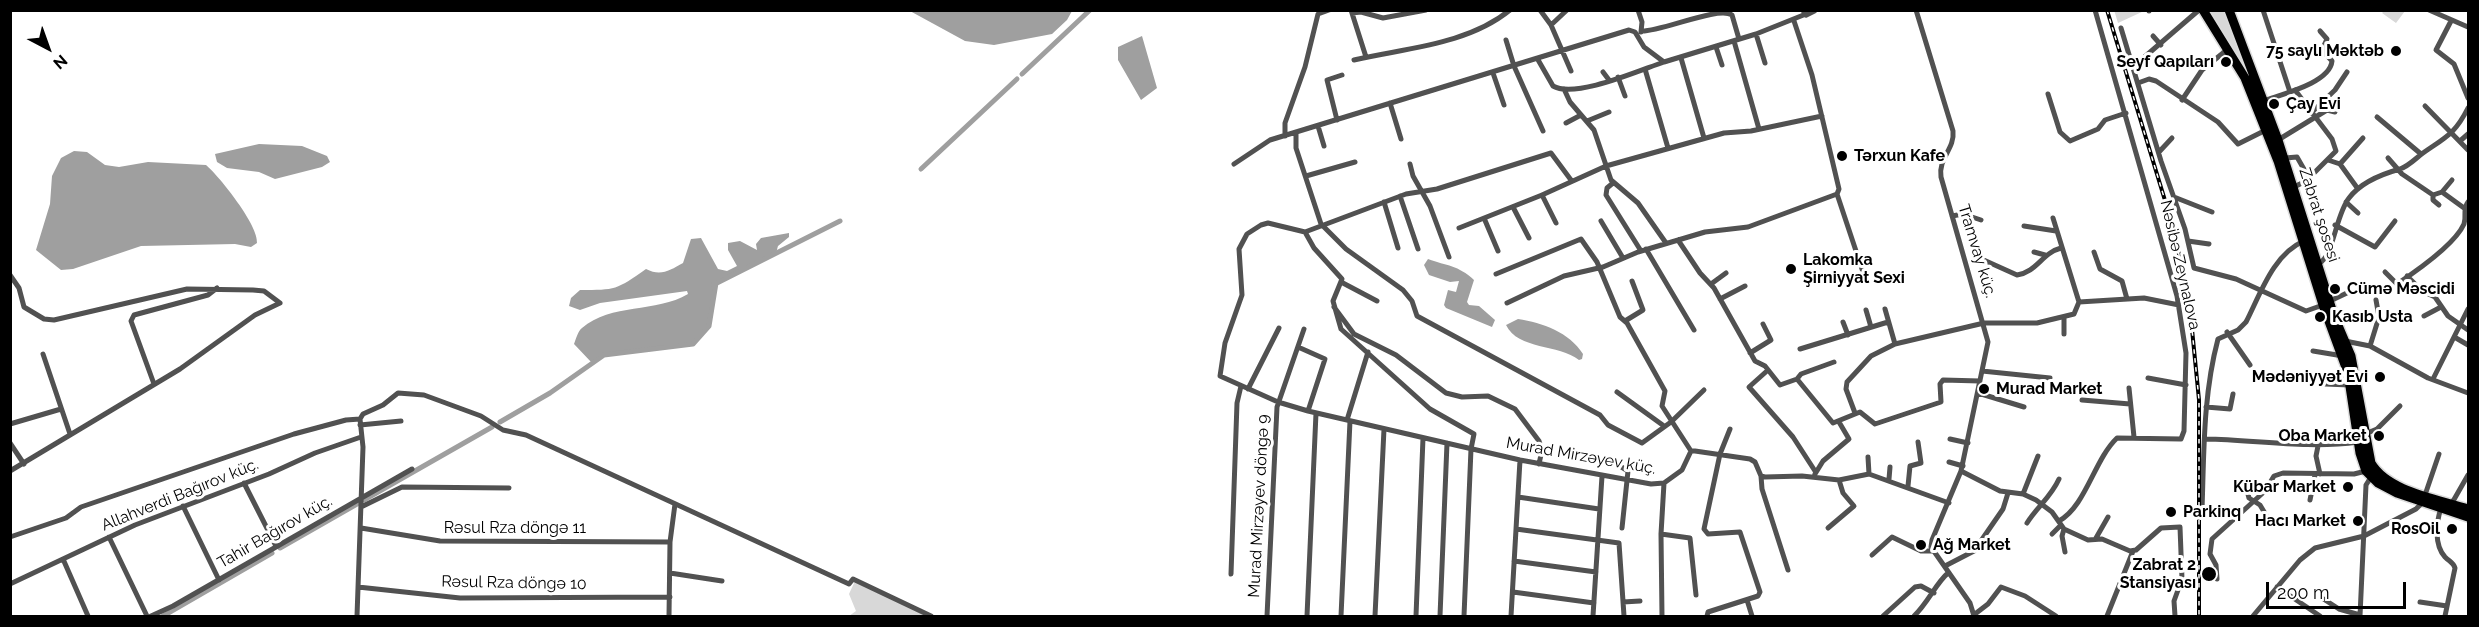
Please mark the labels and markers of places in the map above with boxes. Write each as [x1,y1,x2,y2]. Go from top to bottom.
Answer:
place label: 75 saylı Məktəb [2266,41,2384,61]
marker: 75 saylı Məktəb [2389,44,2403,58]
place label: Seyf Qapıları [2116,52,2214,72]
marker: Seyf Qapıları [2219,55,2233,69]
place label: Çay Evi [2286,94,2341,114]
marker: Çay Evi [2267,97,2281,111]
place label: Tərxun Kafe [1854,146,1945,166]
marker: Tərxun Kafe [1835,149,1849,163]
place label: Lakomka Şirniyyat Sexi [1803,250,1905,288]
marker: Lakomka Şirniyyat Sexi [1784,262,1798,276]
place label: Cümə Məscidi [2347,279,2455,299]
marker: Cümə Məscidi [2328,282,2342,296]
place label: Kasıb Usta [2332,307,2413,327]
marker: Kasıb Usta [2313,310,2327,324]
place label: Mədəniyyət Evi [2252,367,2368,387]
marker: Mədəniyyət Evi [2373,370,2387,384]
place label: Murad Market [1996,379,2102,399]
marker: Murad Market [1977,382,1991,396]
place label: Oba Market [2278,426,2367,446]
marker: Oba Market [2372,429,2386,443]
place label: Kübar Market [2233,477,2336,497]
marker: Kübar Market [2341,480,2355,494]
place label: Parkinq [2183,502,2241,522]
marker: Parkinq [2164,505,2178,519]
place label: Hacı Market [2255,511,2346,531]
marker: Hacı Market [2351,514,2365,528]
place label: RosOil [2391,519,2440,539]
marker: RosOil [2445,522,2459,536]
place label: Ağ Market [1933,535,2011,555]
marker: Ağ Market [1914,538,1928,552]
place label: Zabrat 2 Stansiyası [2120,555,2196,593]
marker: Zabrat 2 Stansiyası [2200,565,2218,583]

